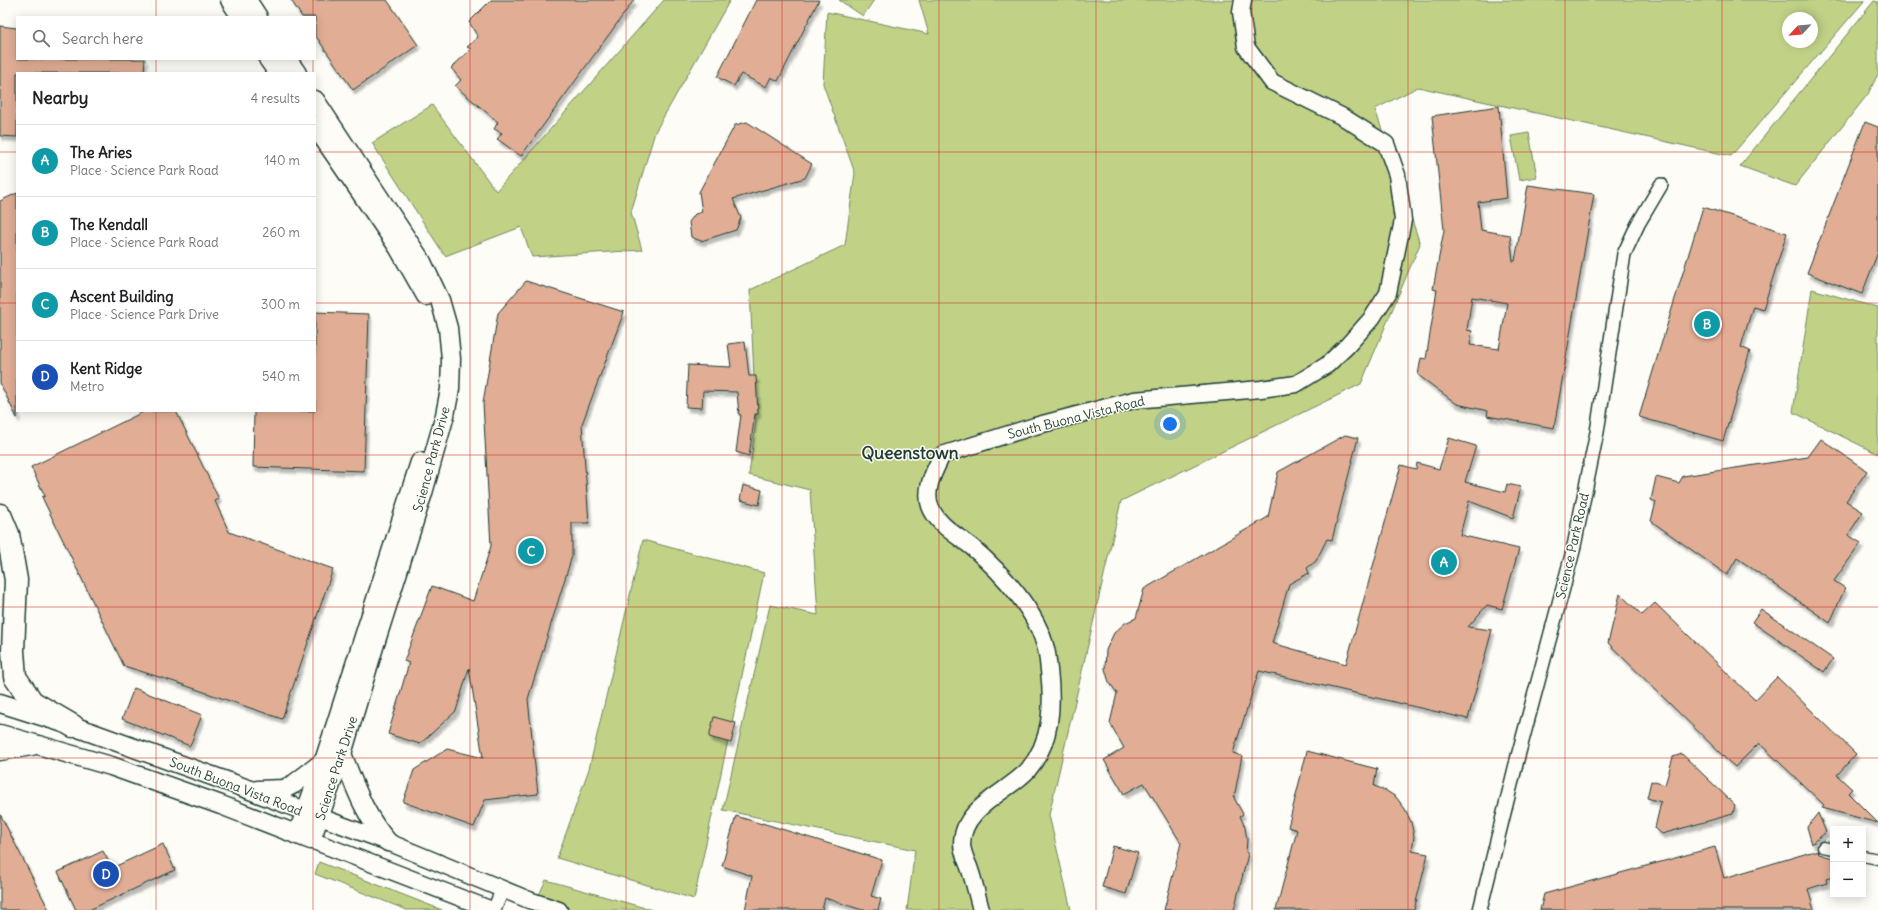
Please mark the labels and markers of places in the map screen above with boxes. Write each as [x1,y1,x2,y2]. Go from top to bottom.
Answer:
pin: B [1694,309,1720,339]
pin: C [518,536,544,566]
pin: A [1431,547,1457,577]
pin: D [93,859,119,889]

